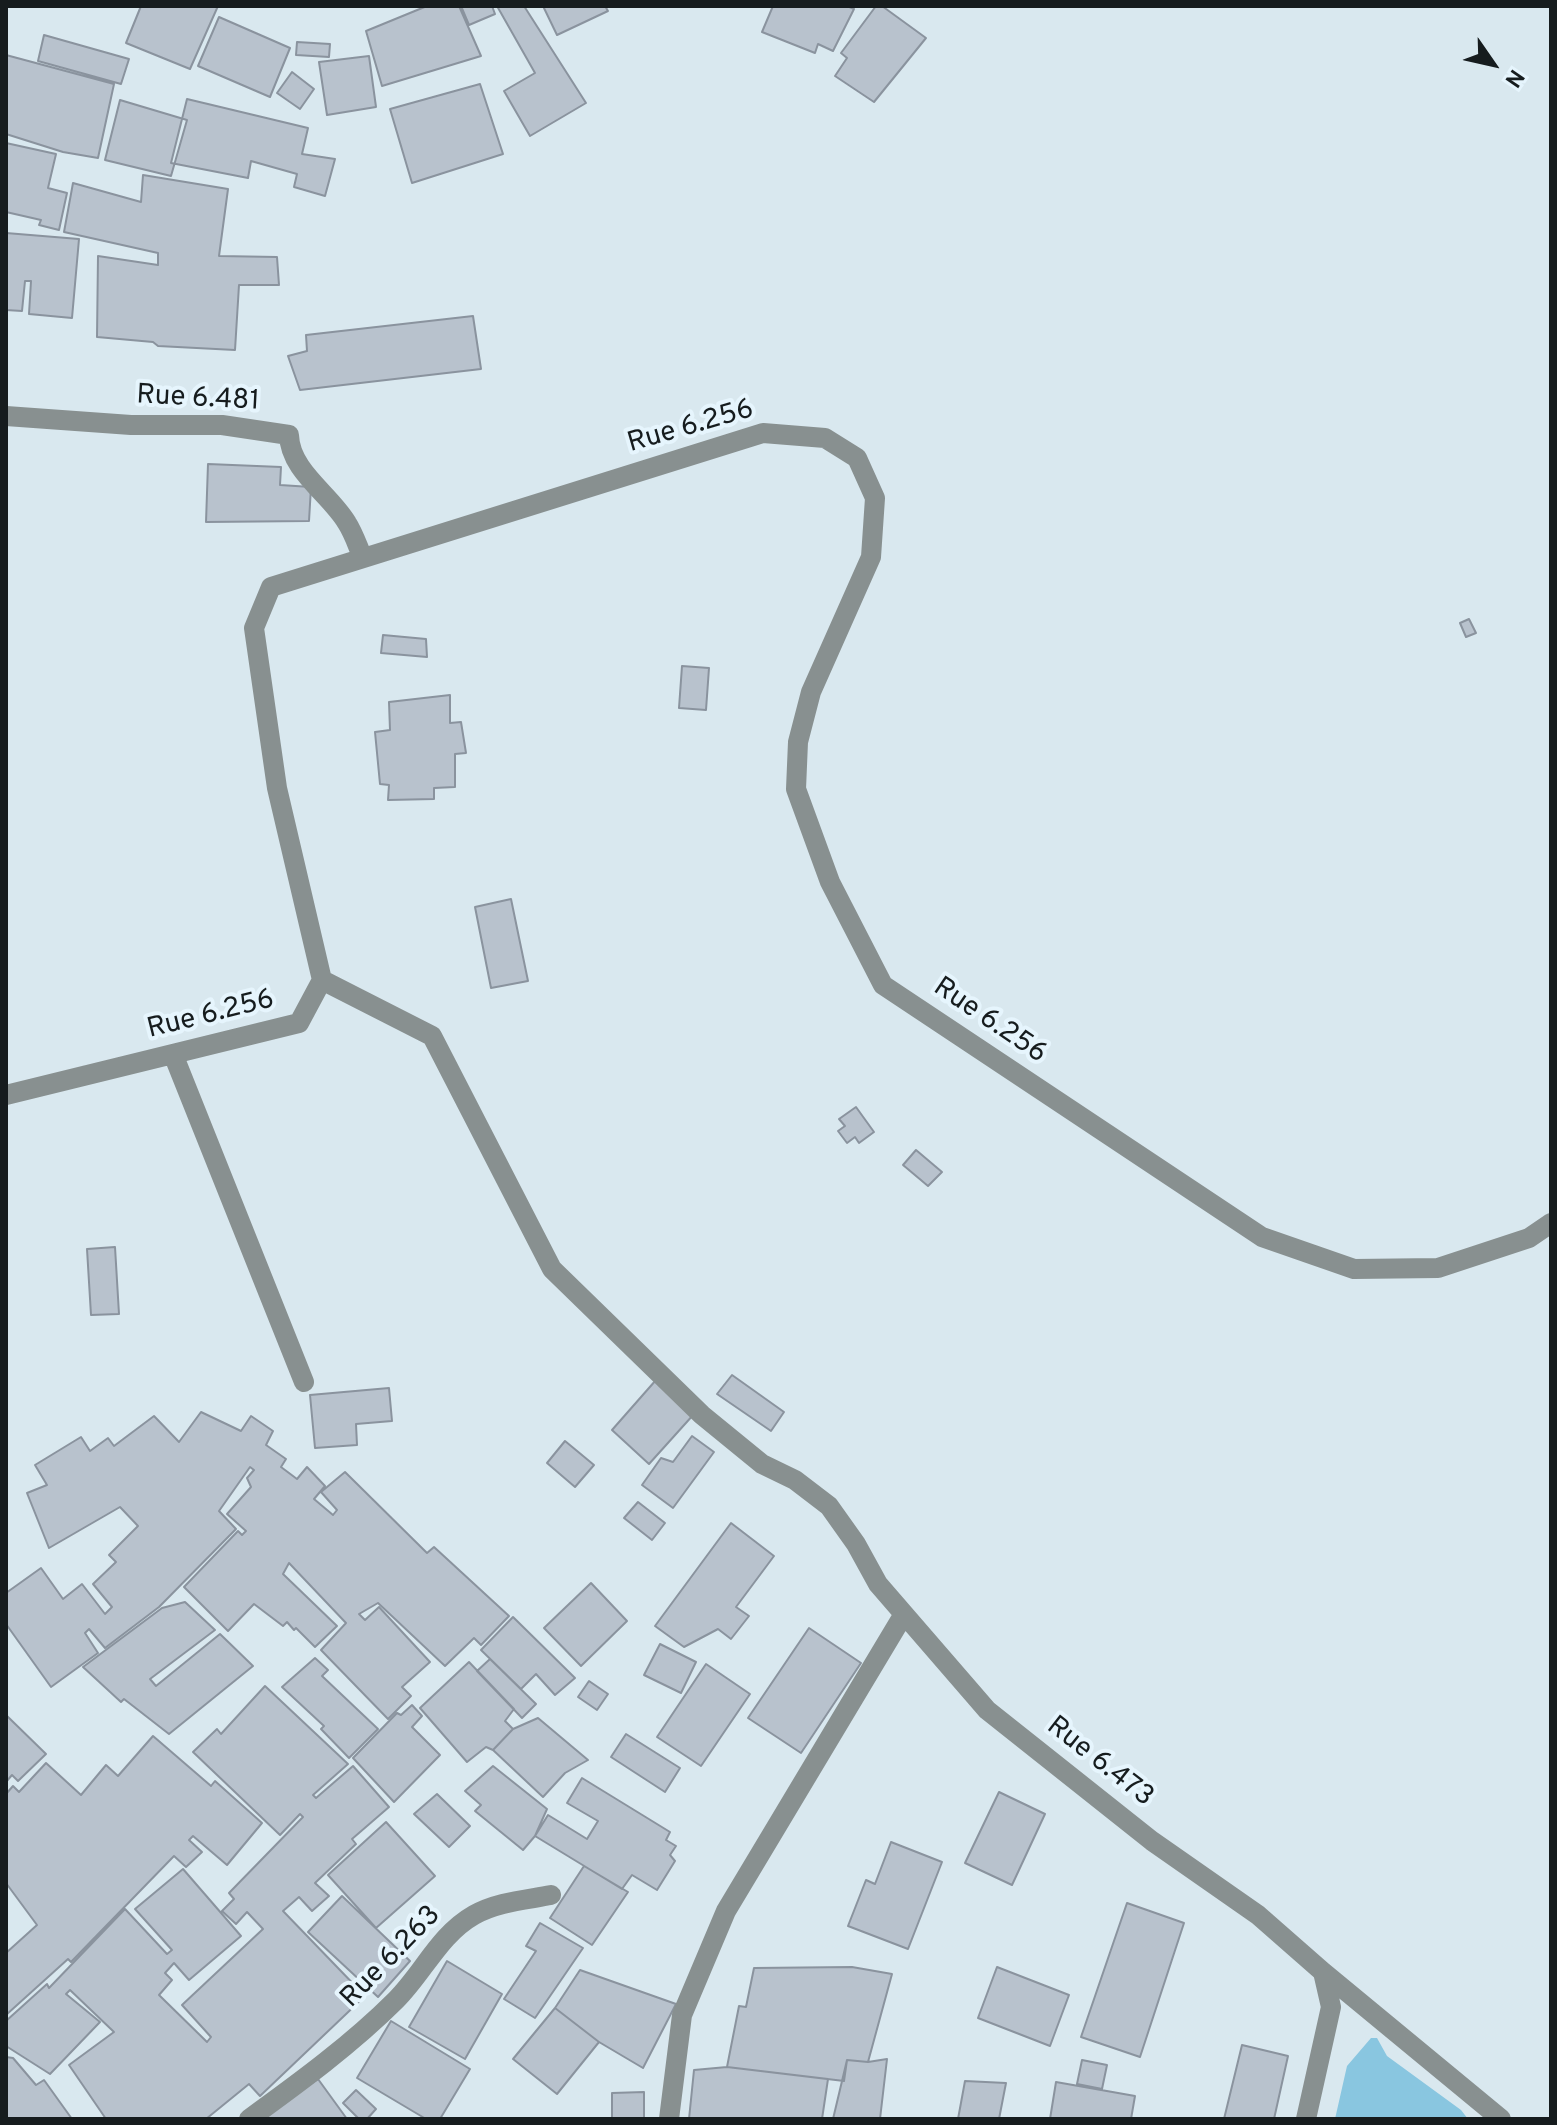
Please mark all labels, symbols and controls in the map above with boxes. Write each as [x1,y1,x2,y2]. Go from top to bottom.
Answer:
north arrow [1453,24,1533,104]
text: N [1498,64,1529,92]
street label: Rue 6.481 [136,380,260,420]
street label: Rue 6.256 [624,394,758,462]
street label: Rue 6.256 [926,972,1052,1072]
street label: Rue 6.256 [144,984,278,1048]
street label: Rue 6.473 [1039,1711,1159,1815]
street label: Rue 6.263 [335,1900,449,2016]

